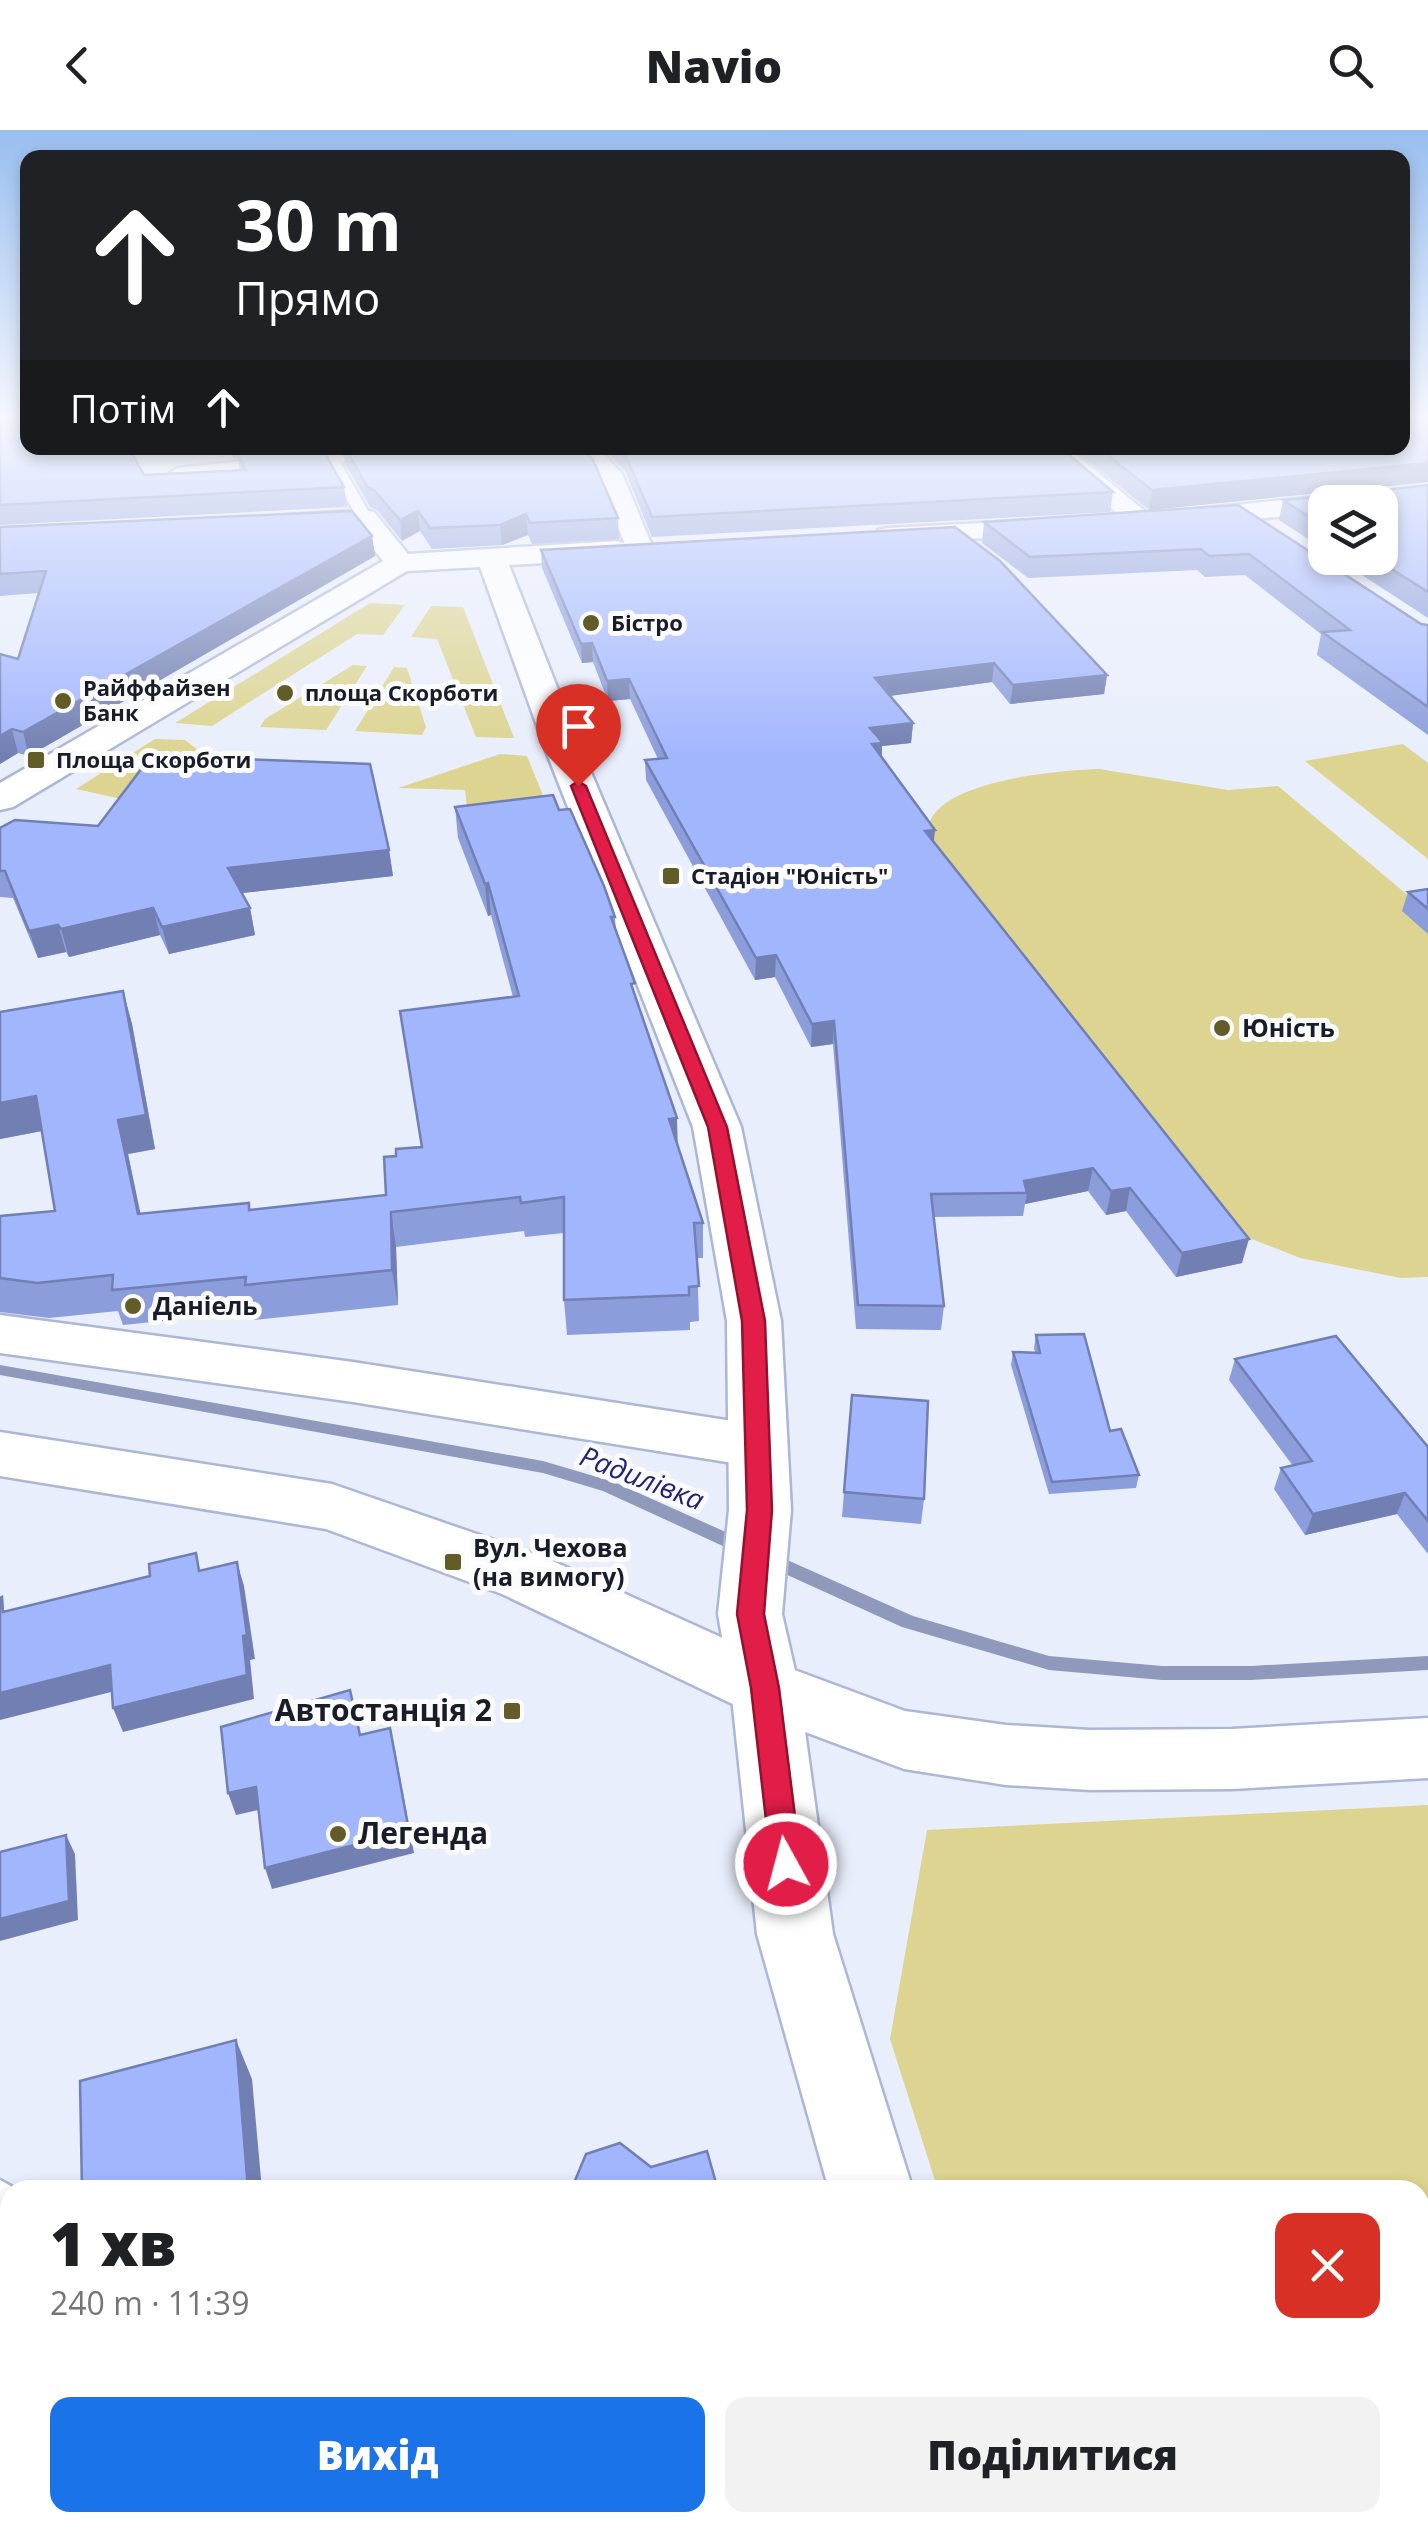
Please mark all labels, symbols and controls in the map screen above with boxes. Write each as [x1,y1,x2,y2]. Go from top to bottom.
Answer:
text: Navio [646,35,782,96]
icon: back [50,38,105,93]
icon: search [1323,38,1378,93]
text: 30 m [235,176,402,272]
icon: ahead [70,190,200,320]
text: Прямо [235,267,380,328]
icon: ahead [196,380,251,435]
text: Потім [70,382,176,434]
map controls [1308,485,1398,575]
button: layers [1308,485,1398,575]
place label: Бістро [611,607,683,637]
marker: Бістро [580,612,602,634]
place label: Райффайзен Банк [83,672,231,727]
place label: площа Скорботи [305,677,498,707]
marker: площа Скорботи [274,682,296,704]
pin [536,684,621,787]
marker: Райффайзен Банк [52,690,74,712]
icon: arrive [551,699,606,754]
place label: Площа Скорботи [56,744,251,774]
marker: Площа Скорботи [25,749,47,771]
place label: Стадіон "Юність" [691,860,888,890]
marker: Стадіон "Юність" [660,865,682,887]
place label: Юність [1242,1010,1335,1044]
marker: Юність [1211,1017,1233,1039]
place label: Даніель [153,1288,258,1322]
marker: Даніель [122,1295,144,1317]
water label: Радилівка [575,1436,710,1518]
place label: Вул. Чехова (на вимогу) [473,1530,628,1593]
marker: Вул. Чехова (на вимогу) [442,1551,464,1573]
place label: Автостанція 2 [275,1689,492,1730]
marker: Автостанція 2 [501,1700,523,1722]
place label: Легенда [358,1812,488,1853]
position arrow [734,1812,838,1916]
marker: Легенда [327,1823,349,1845]
text: 1 хв [50,2202,176,2284]
button: close [1275,2213,1380,2318]
text: 240 m · 11:39 [50,2281,249,2324]
button: Вихід [50,2397,705,2512]
button: Поділитися [725,2397,1380,2512]

